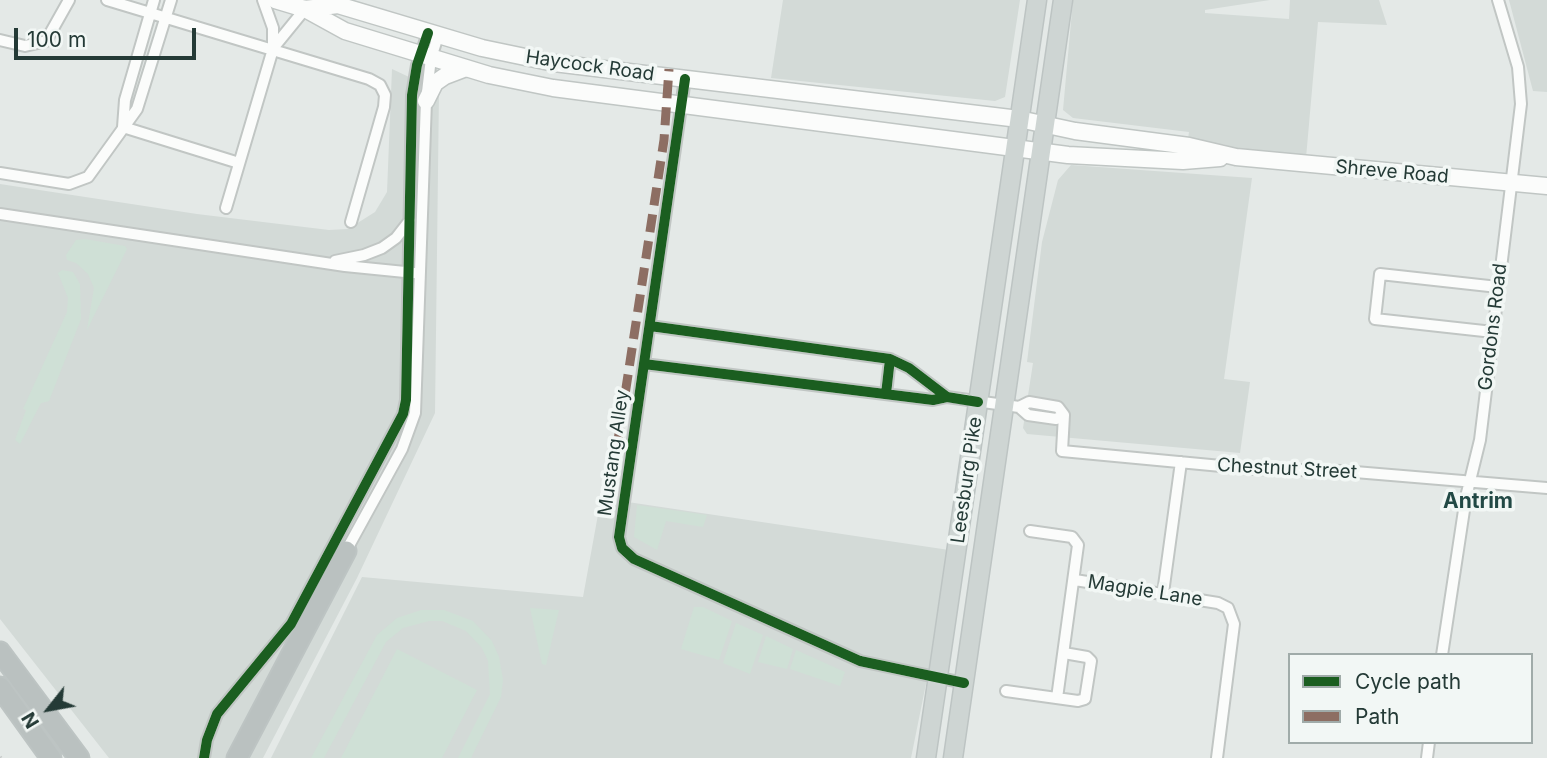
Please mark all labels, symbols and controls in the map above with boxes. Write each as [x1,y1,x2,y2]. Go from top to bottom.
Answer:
scale bar [18,14,200,58]
text: 100 m [27,27,86,52]
street label: Haycock Road [524,46,656,86]
street label: Shreve Road [1334,156,1450,188]
street label: Gordons Road [1474,262,1512,392]
street label: Mustang Alley [594,388,634,518]
street label: Leesburg Pike [947,415,987,545]
street label: Chestnut Street [1216,454,1358,484]
district label: Antrim [1443,489,1513,515]
street label: Magpie Lane [1086,571,1204,611]
legend [1288,653,1533,744]
text: Cycle path [1355,669,1461,694]
north arrow [14,674,84,744]
text: Path [1355,704,1400,729]
text: N [17,708,44,732]

